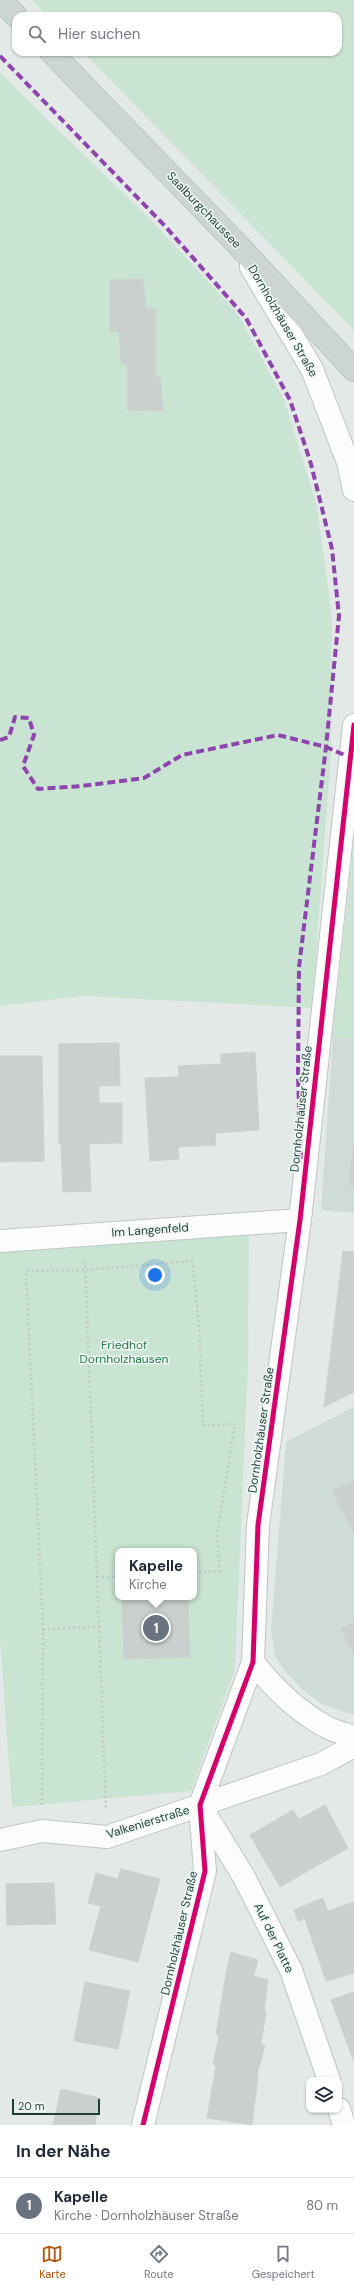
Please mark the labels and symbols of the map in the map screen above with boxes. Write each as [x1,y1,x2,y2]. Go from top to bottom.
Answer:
street label: Saalburgchaussee [163,168,245,252]
street label: Dornholzhäuser Straße [244,262,322,380]
street label: Dornholzhäuser Straße [286,1045,316,1173]
street label: Im Langenfeld [111,1219,189,1241]
your location [145,1265,165,1285]
park label: Friedhof Dornholzhausen [80,1337,169,1367]
street label: Dornholzhäuser Straße [244,1366,278,1494]
pin: 1 [143,1613,169,1643]
street label: Valkenierstraße [105,1802,192,1842]
street label: Dornholzhäuser Straße [157,1869,201,1997]
street label: Auf der Platte [250,1900,298,1976]
scale bar [12,2097,100,2116]

